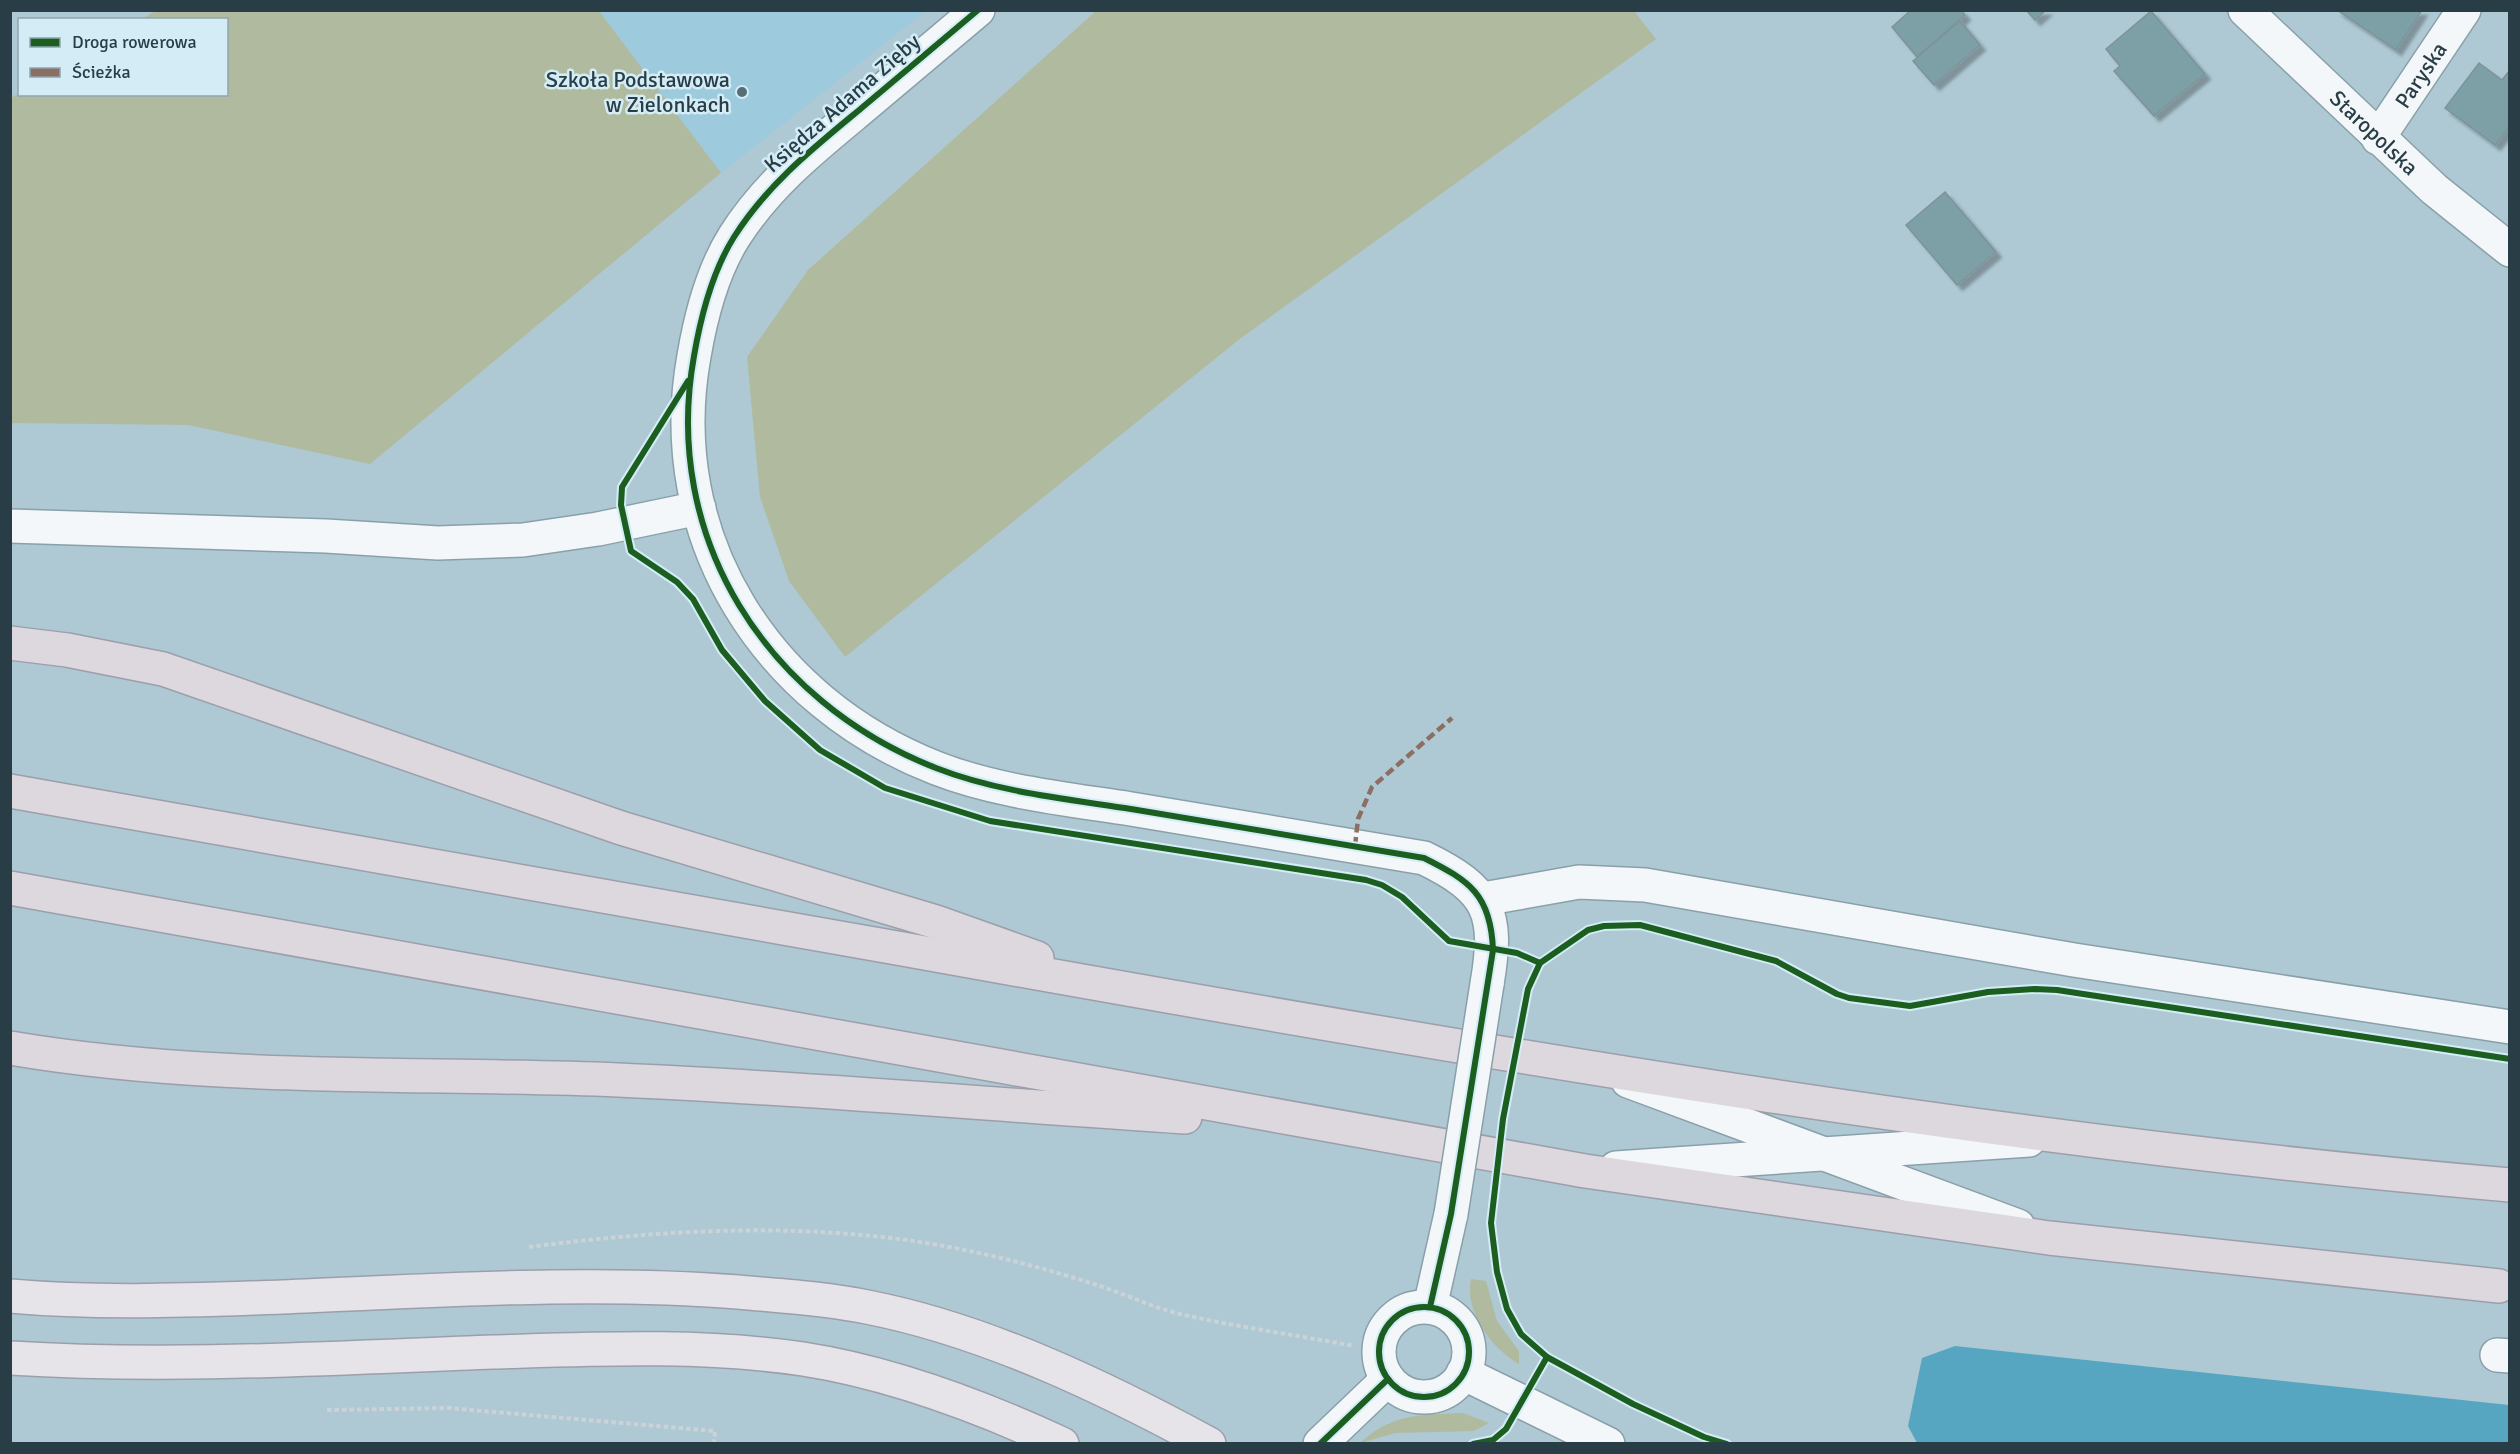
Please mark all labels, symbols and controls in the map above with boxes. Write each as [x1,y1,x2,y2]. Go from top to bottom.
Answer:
legend [18,18,228,96]
street label: Księdza Adama Zięby [758,27,926,178]
text: Droga rowerowa [72,31,197,53]
street label: Paryska [2389,37,2452,113]
text: Ścieżka [72,61,131,83]
place label: Szkoła Podstawowa w Zielonkach [546,66,730,118]
street label: Staropolska [2324,84,2424,181]
marker: Szkoła Podstawowa w Zielonkach [735,85,749,99]

